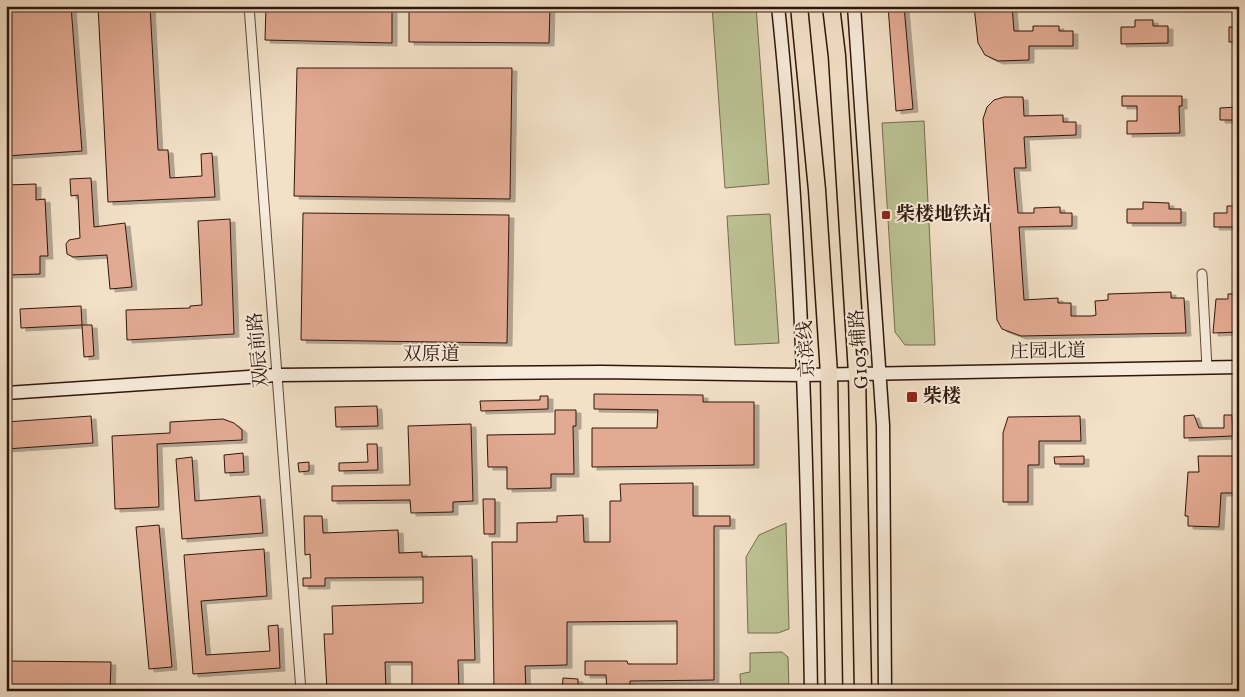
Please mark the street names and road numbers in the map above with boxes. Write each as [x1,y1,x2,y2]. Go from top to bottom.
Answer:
street label: G103辅路 [844,308,876,390]
street label: 双辰前路 [243,311,275,389]
street label: 京滨线 [793,320,821,378]
street label: 庄园北道 [1010,338,1086,366]
street label: 双原道 [402,342,460,368]

